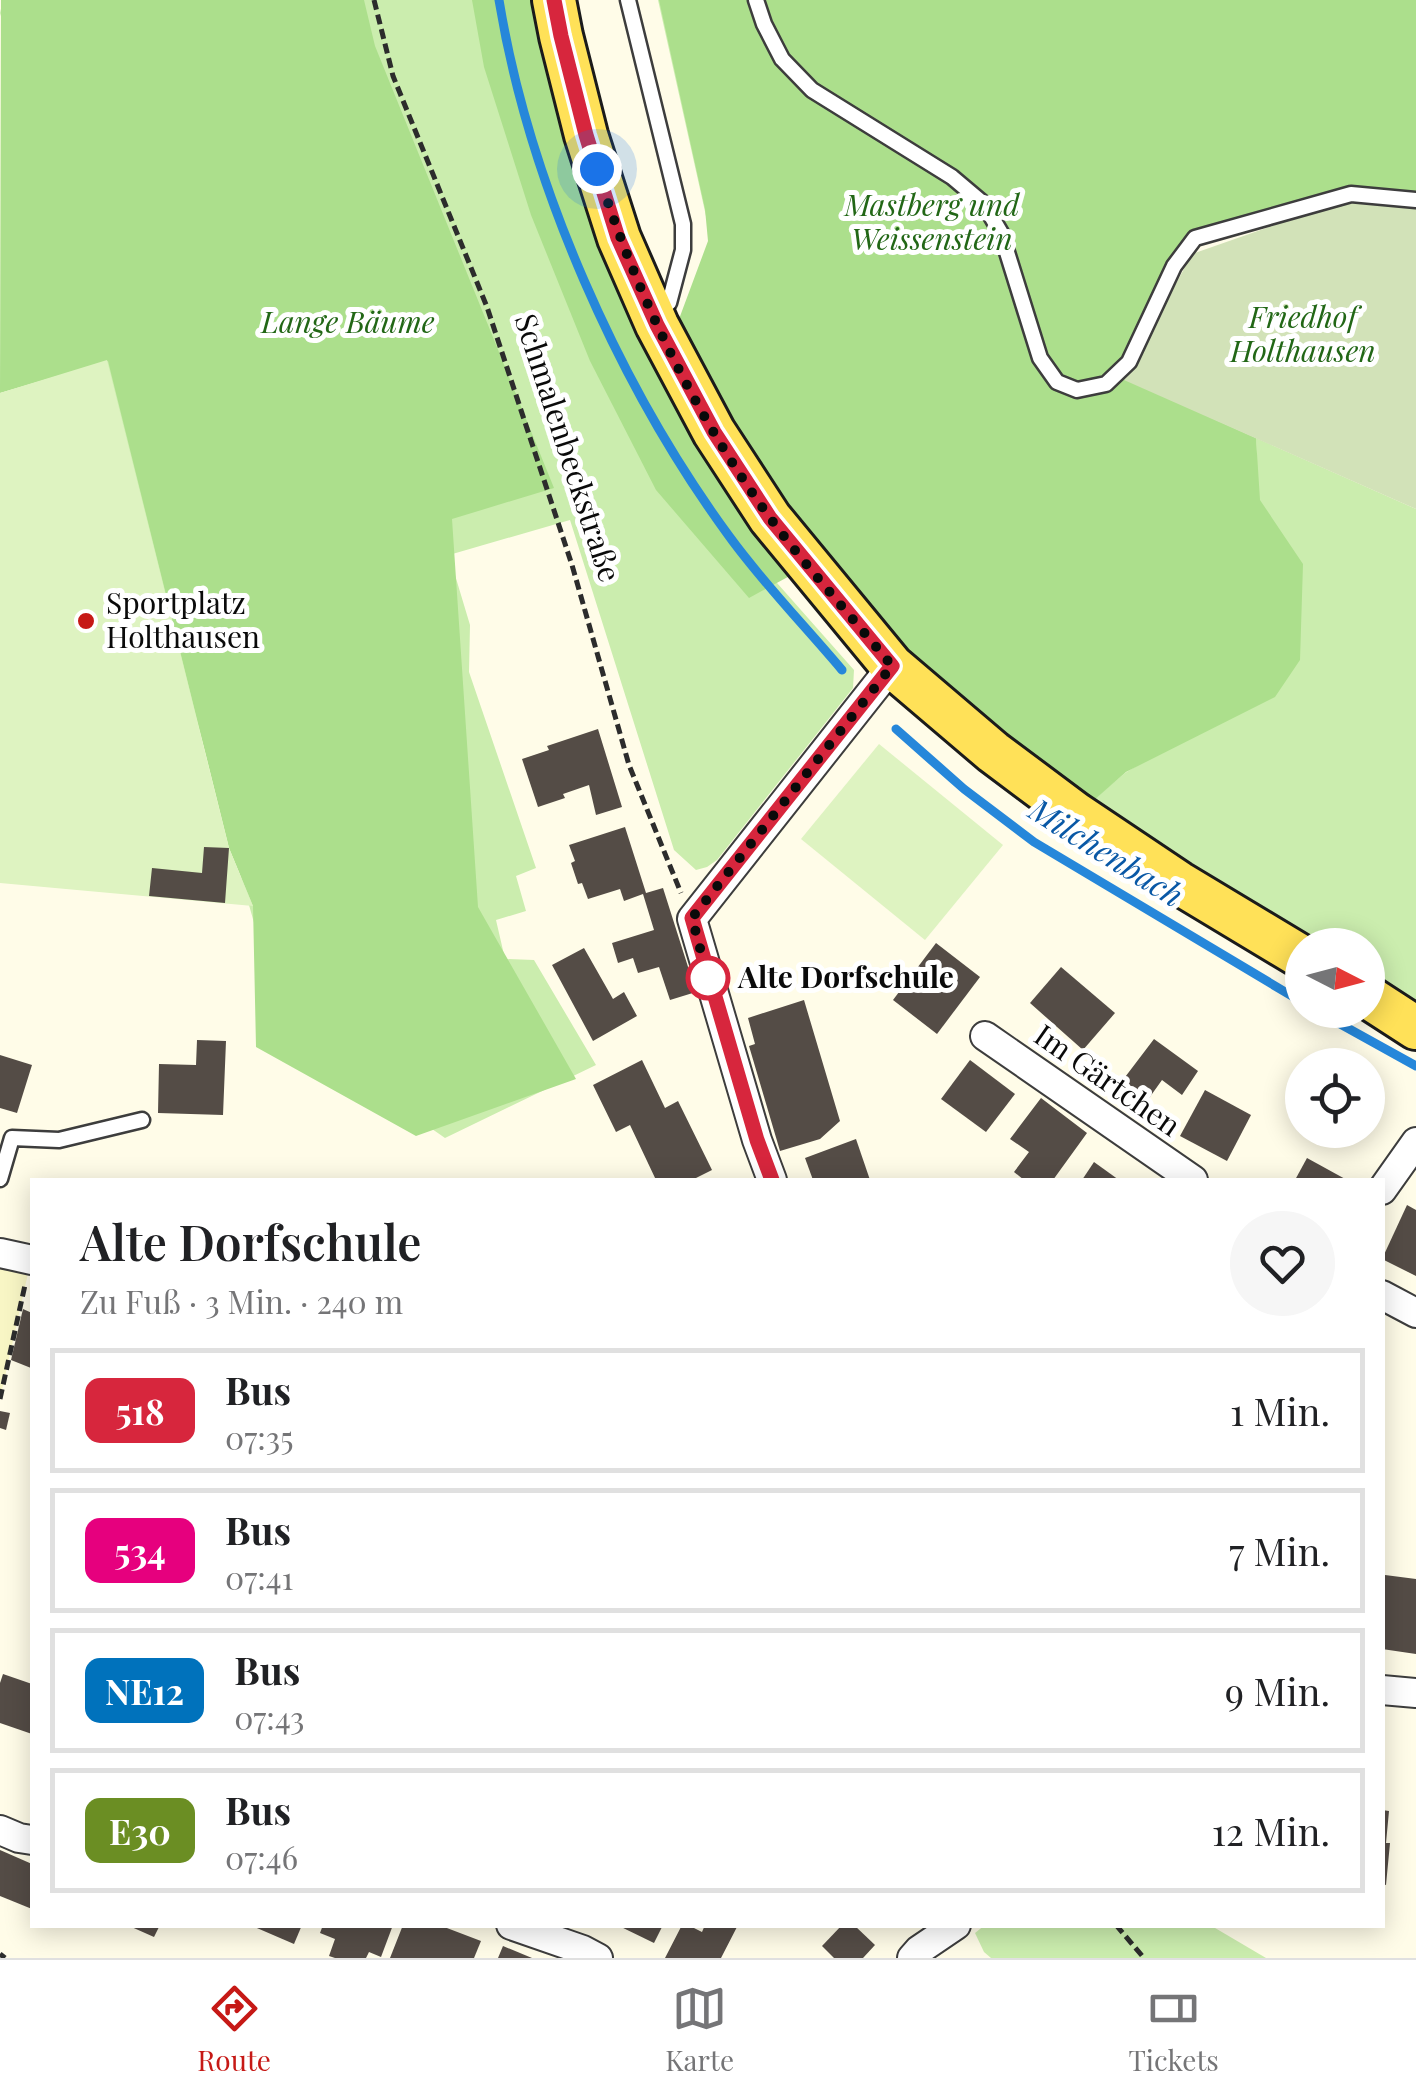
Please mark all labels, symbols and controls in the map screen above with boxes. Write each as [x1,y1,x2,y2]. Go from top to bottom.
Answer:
your location [572,144,622,194]
park label: Mastberg und Weissenstein [843,184,1020,258]
park label: Friedhof Holthausen [1229,296,1376,370]
park label: Lange Bäume [259,301,435,341]
street label: Schmalenbeckstraße [507,308,631,586]
place label: Sportplatz Holthausen [106,582,260,656]
marker: Sportplatz Holthausen [75,610,97,632]
water label: Milchenbach [1021,786,1192,915]
north arrow [1285,928,1385,1028]
map controls [1285,928,1385,1148]
place label: Alte Dorfschule [737,956,954,996]
marker: Alte Dorfschule [687,957,729,999]
street label: Im Gärtchen [1027,1014,1189,1144]
button: locate [1285,1048,1385,1148]
text: Alte Dorfschule [80,1209,422,1273]
button: heart [1230,1211,1335,1316]
text: Zu Fuß · 3 Min. · 240 m [80,1279,403,1322]
text: Bus [225,1364,291,1415]
text: 1 Min. [1230,1385,1330,1436]
text: 518 [115,1387,165,1434]
text: 07:35 [225,1415,293,1458]
text: Bus [225,1504,291,1555]
text: 7 Min. [1229,1525,1330,1576]
text: 534 [114,1527,166,1574]
text: 07:41 [225,1555,293,1598]
text: Bus [234,1644,300,1695]
text: 9 Min. [1225,1665,1330,1716]
text: NE12 [105,1667,184,1714]
text: 07:43 [234,1695,305,1738]
text: Bus [225,1784,291,1835]
text: 12 Min. [1212,1805,1330,1856]
text: E30 [109,1807,171,1854]
text: 07:46 [225,1835,298,1878]
tab: Route [197,1981,271,2078]
tab: Karte [665,1981,734,2078]
tab: Tickets [1128,1981,1219,2078]

